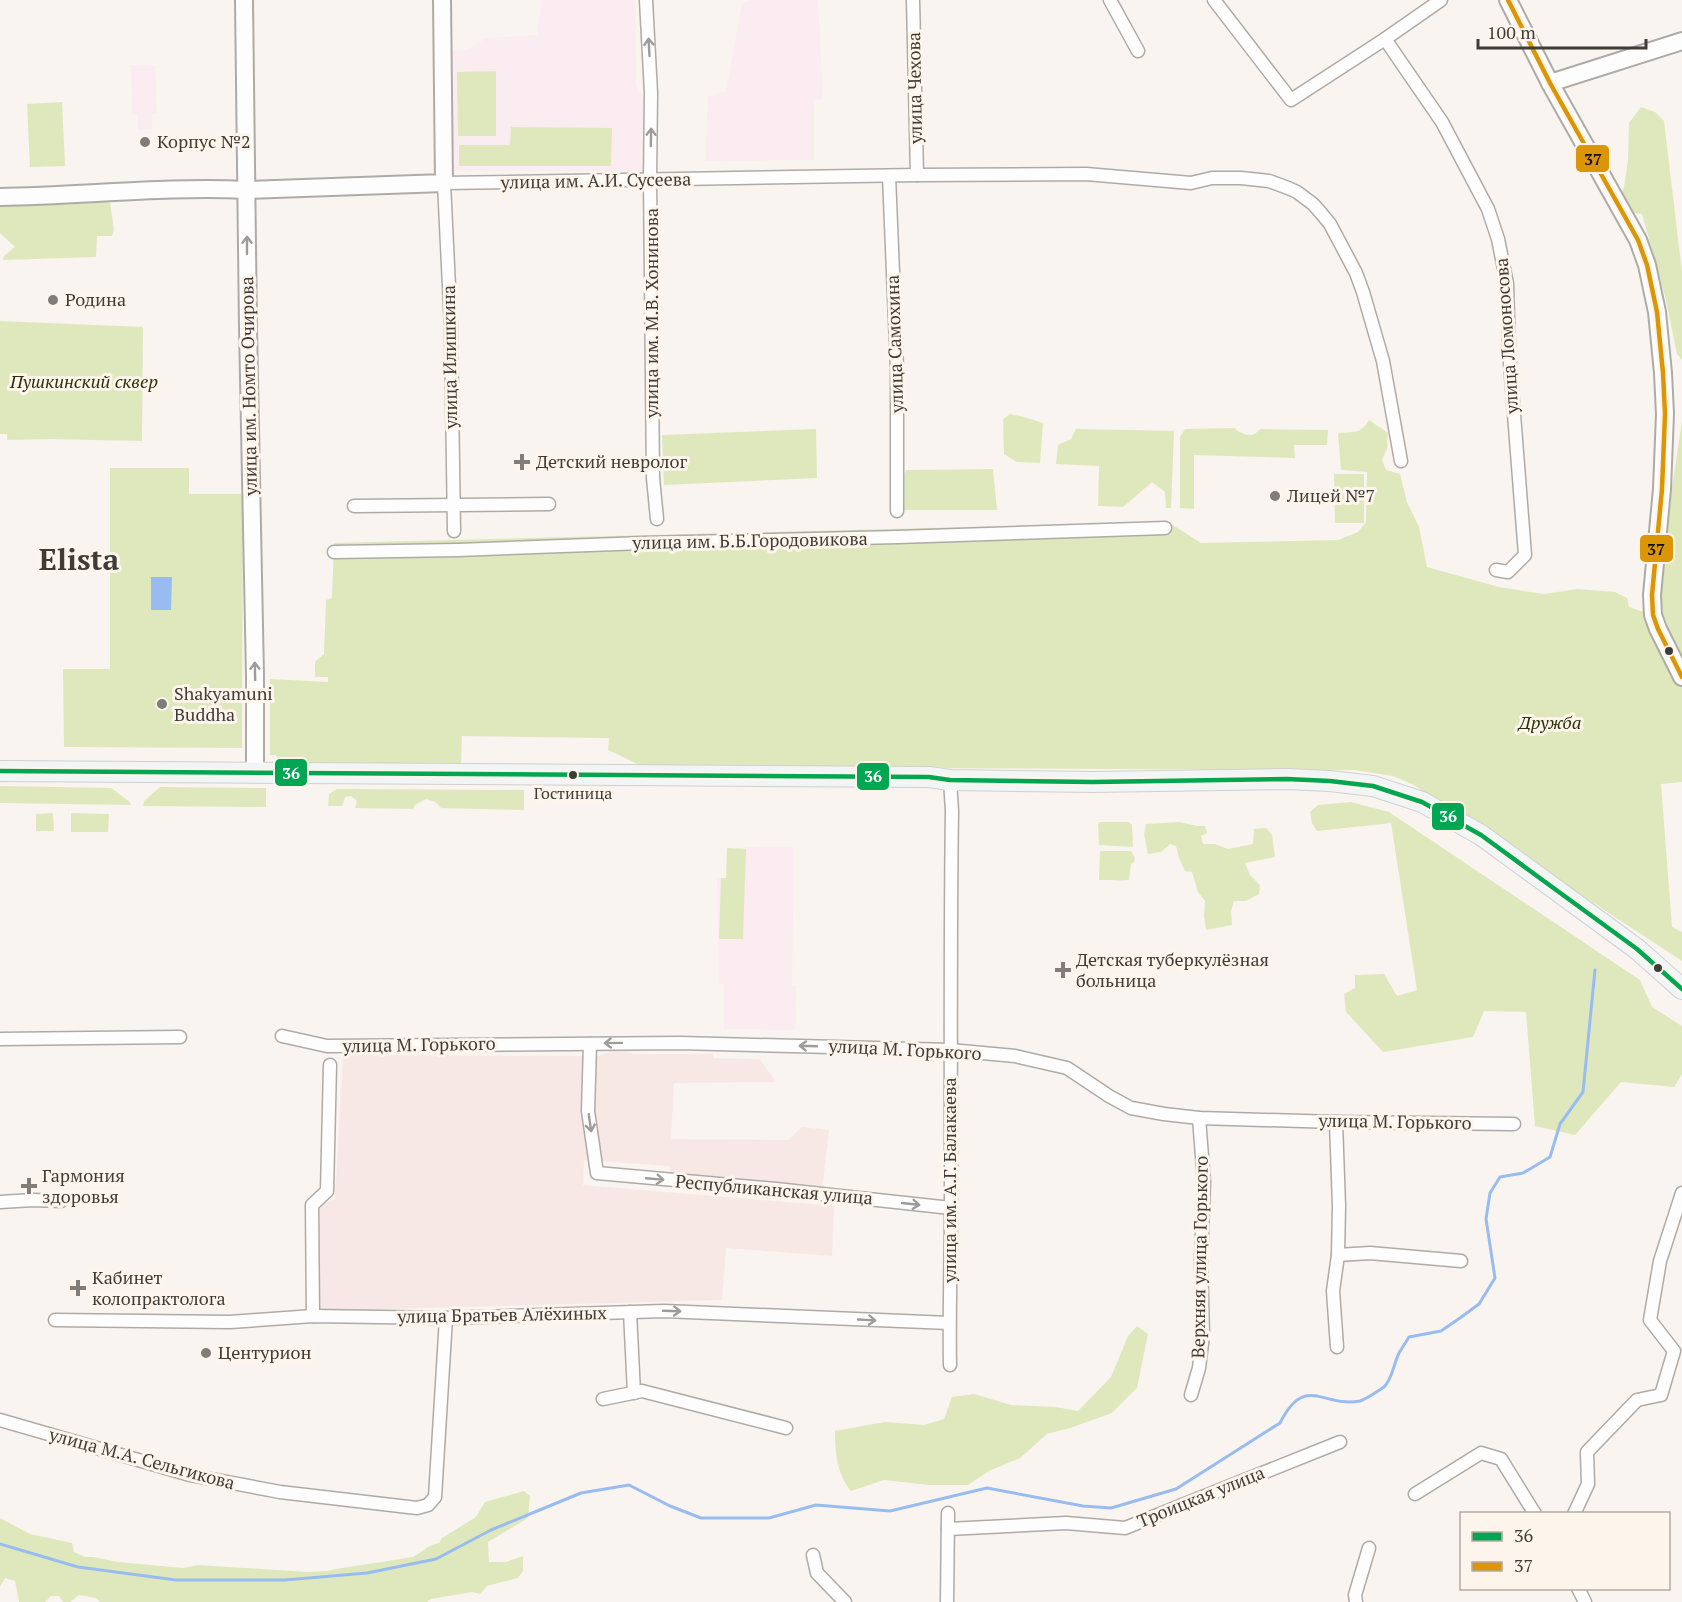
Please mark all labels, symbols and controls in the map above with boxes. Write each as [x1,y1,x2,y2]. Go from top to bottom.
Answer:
scale bar [1478,12,1646,50]
text: 100 m [1487,20,1536,44]
street label: улица Чехова [901,32,927,145]
one-way arrow [643,37,654,57]
one-way arrow [645,127,657,147]
place label: Корпус №2 [157,129,251,153]
marker: Корпус №2 [138,135,152,149]
line badge: 37 [1575,144,1610,173]
text: 37 [1584,148,1602,170]
street label: улица им. А.И. Сусеева [500,166,691,194]
street label: улица им. М.В. Хонинова [639,208,663,419]
one-way arrow [241,236,253,256]
street label: улица Ломоносова [1489,257,1523,416]
street label: улица Самохина [880,275,908,414]
street label: улица им. Номто Очирова [234,276,262,497]
street label: улица Илишкина [436,285,462,430]
place label: Родина [65,287,126,311]
marker: Родина [46,293,60,307]
park label: Пушкинский сквер [9,369,158,393]
place label: Детский невролог [536,449,688,473]
marker: Детский невролог [513,453,531,471]
place label: Лицей №7 [1286,483,1375,507]
marker: Лицей №7 [1268,489,1282,503]
street label: улица им. Б.Б.Городовикова [631,526,868,554]
line badge: 37 [1639,534,1674,563]
text: 37 [1647,538,1665,560]
district label: Elista [39,539,119,579]
unlabelled marker [1663,645,1675,657]
one-way arrow [249,662,261,682]
place label: Shakyamuni Buddha [174,681,273,726]
marker: Shakyamuni Buddha [155,697,169,711]
park label: Дружба [1517,710,1581,734]
line badge: 36 [274,758,308,787]
text: 36 [282,762,300,784]
line badge: 36 [856,762,890,791]
text: 36 [864,765,882,787]
marker: Гостиница [567,769,579,781]
place label: Гостиница [534,782,612,804]
line badge: 36 [1431,802,1465,831]
text: 36 [1439,805,1457,827]
place label: Детская туберкулёзная больница [1076,947,1269,992]
marker: Детская туберкулёзная больница [1054,961,1072,979]
unlabelled marker [1652,962,1664,974]
street label: улица М. Горького [341,1031,496,1057]
street label: улица М. Горького [827,1033,982,1065]
one-way arrow [603,1038,623,1049]
one-way arrow [798,1040,818,1052]
street label: улица им. А.Г. Балакаева [937,1077,961,1284]
street label: улица М. Горького [1317,1108,1472,1134]
one-way arrow [584,1113,595,1133]
street label: Верхняя улица Горького [1185,1155,1213,1358]
place label: Гармония здоровья [42,1163,125,1208]
street label: Республиканская улица [674,1168,874,1210]
one-way arrow [644,1174,664,1185]
marker: Гармония здоровья [20,1177,38,1195]
one-way arrow [901,1199,921,1210]
place label: Кабинет колопрактолога [92,1265,226,1310]
marker: Кабинет колопрактолога [69,1279,87,1297]
street label: улица Братьев Алёхиных [396,1300,608,1328]
one-way arrow [662,1306,681,1317]
one-way arrow [856,1314,876,1325]
place label: Центурион [218,1340,311,1364]
marker: Центурион [199,1346,213,1360]
street label: улица М.А. Сельгикова [46,1421,238,1494]
street label: Троицкая улица [1133,1460,1268,1533]
legend [1460,1512,1670,1590]
text: 36 [1514,1523,1534,1547]
text: 37 [1514,1553,1533,1577]

